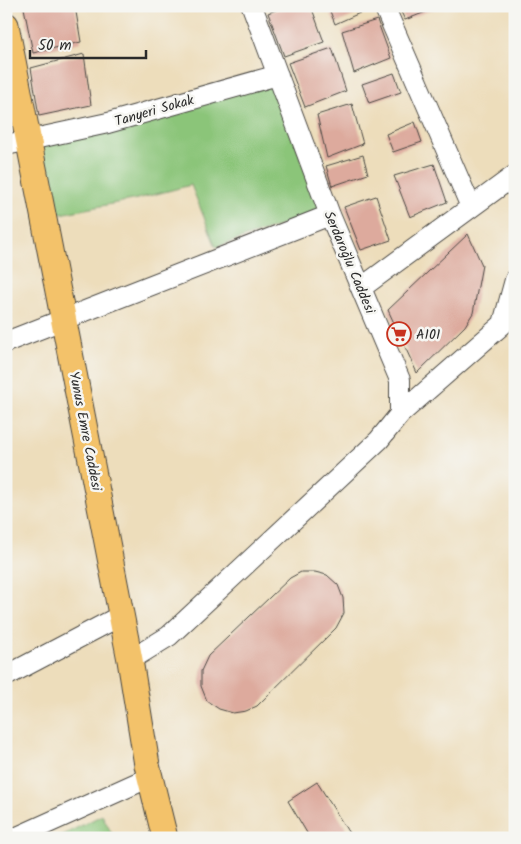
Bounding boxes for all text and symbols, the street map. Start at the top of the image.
scale bar [30,28,146,60]
text: 50 m [38,34,72,58]
street label: Tanyeri Sokak [112,89,197,133]
street label: Serdaroğlu Caddesi [318,208,381,318]
supermarket icon: A101 [386,321,412,347]
place label: A101 [416,324,440,346]
street label: Yunus Emre Caddesi [63,370,107,493]

